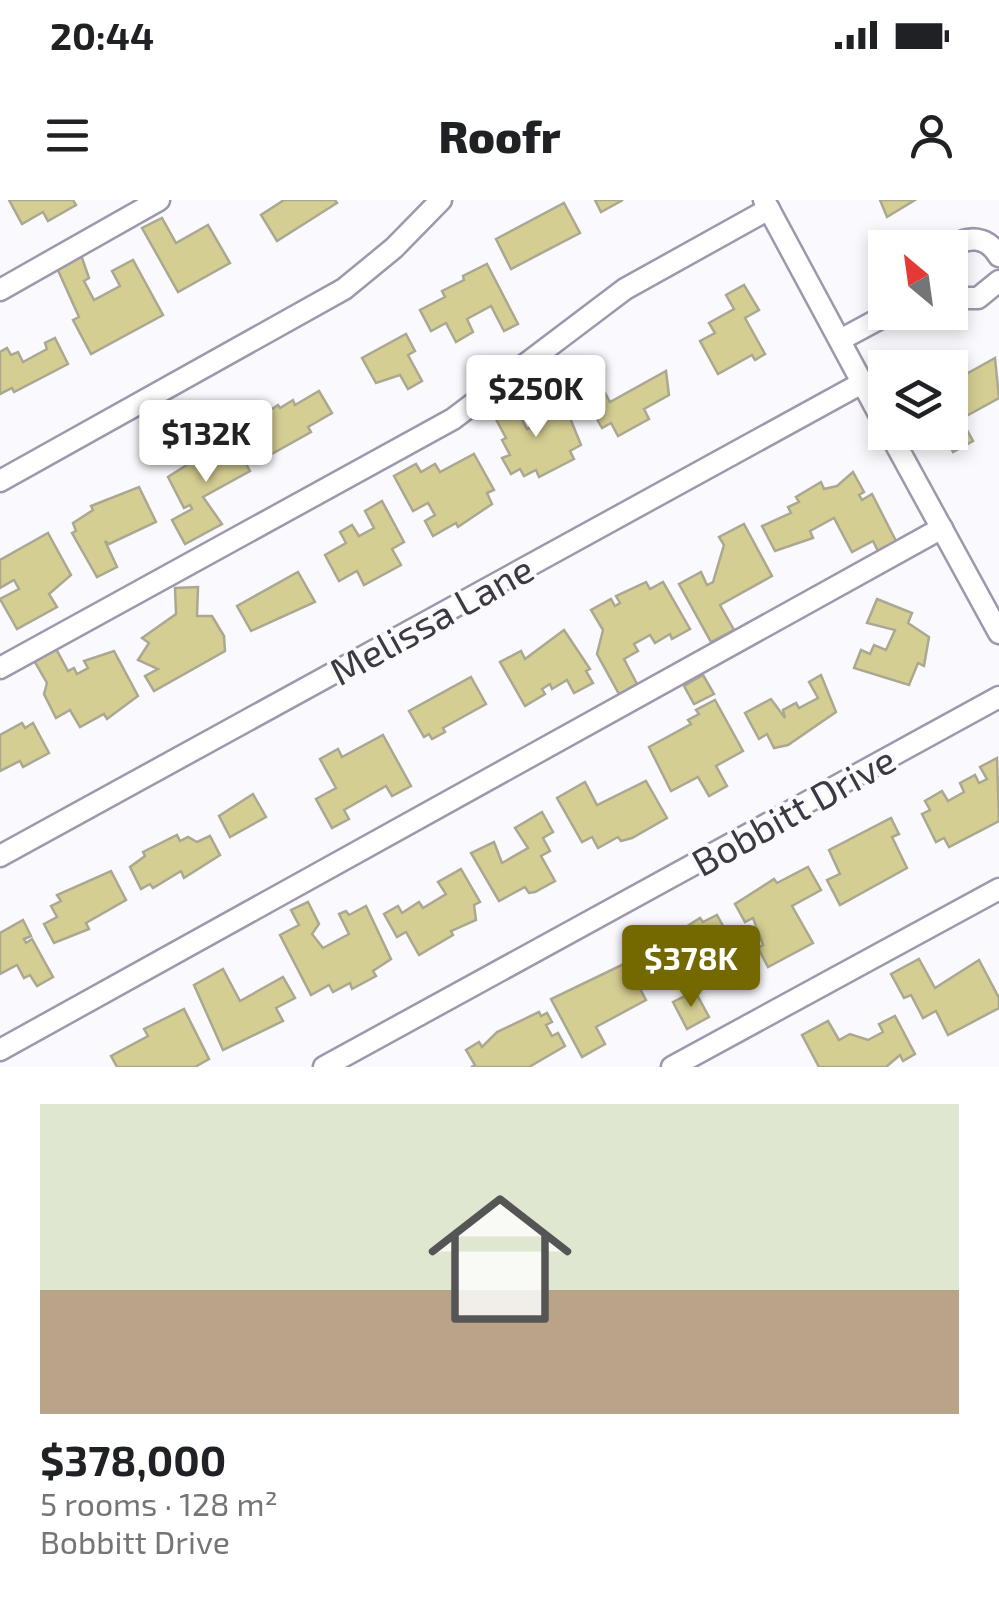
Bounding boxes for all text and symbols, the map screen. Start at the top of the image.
text: 20:44 [50,12,154,58]
icon: menu [40,108,95,163]
text: Roofr [438,108,561,162]
icon: person [904,108,959,163]
north arrow [868,230,968,330]
map controls [868,230,968,450]
button: layers [868,350,968,450]
pin: $250K [466,355,606,440]
text: $250K [488,368,584,406]
pin: $132K [136,400,276,485]
text: $132K [161,413,251,451]
street label: Melissa Lane [321,544,541,694]
street label: Bobbitt Drive [683,735,903,885]
pin: $378K [621,925,761,1010]
text: $378K [644,938,738,976]
icon: home [410,1169,590,1349]
text: $378,000 [40,1434,226,1484]
text: 5 rooms · 128 m² [40,1484,278,1522]
text: Bobbitt Drive [40,1522,230,1560]

